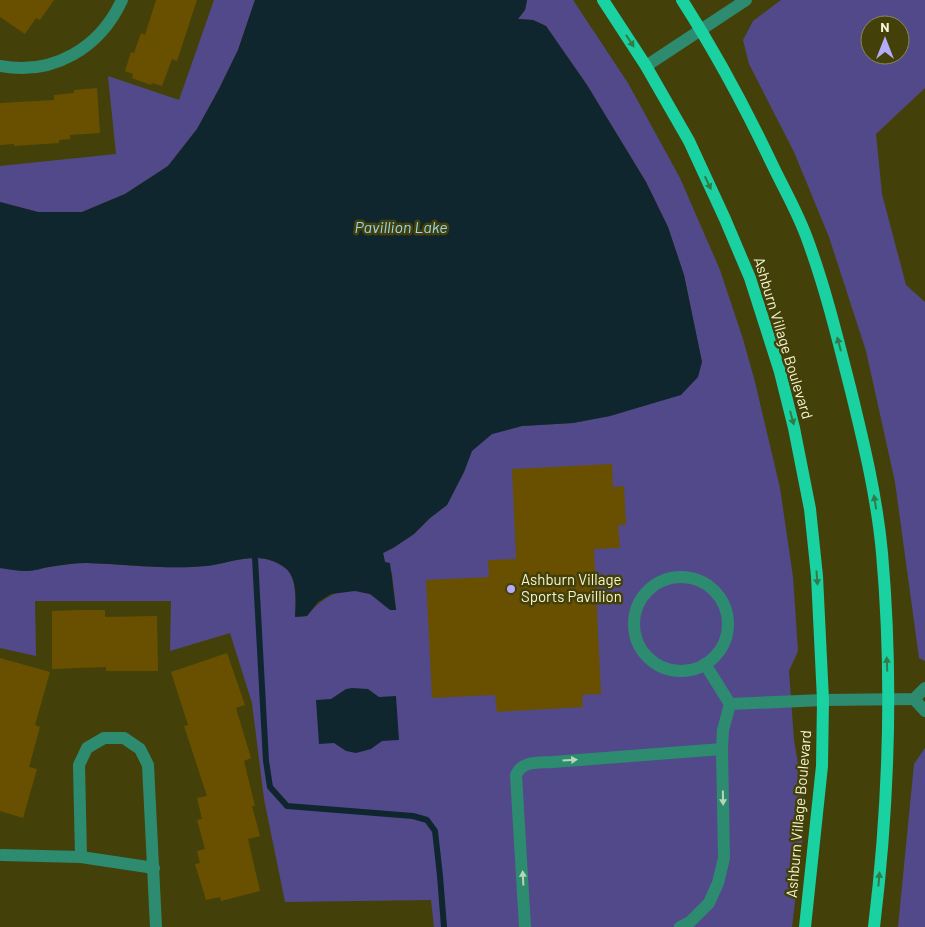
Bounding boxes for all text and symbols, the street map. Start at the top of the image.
north arrow [860,15,910,65]
text: N [880,18,890,35]
one-way arrow [625,34,635,48]
one-way arrow [704,176,712,190]
water label: Pavillion Lake [355,217,447,236]
street label: Ashburn Village Boulevard [751,255,817,421]
one-way arrow [834,336,842,351]
one-way arrow [788,410,796,426]
one-way arrow [871,494,879,510]
place label: Ashburn Village Sports Pavillion [521,570,622,605]
one-way arrow [814,571,822,587]
marker: Ashburn Village Sports Pavillion [505,583,517,595]
one-way arrow [883,656,891,672]
street label: Ashburn Village Boulevard [782,729,814,899]
one-way arrow [562,756,578,764]
one-way arrow [719,790,727,806]
one-way arrow [518,870,526,886]
one-way arrow [876,870,884,886]

